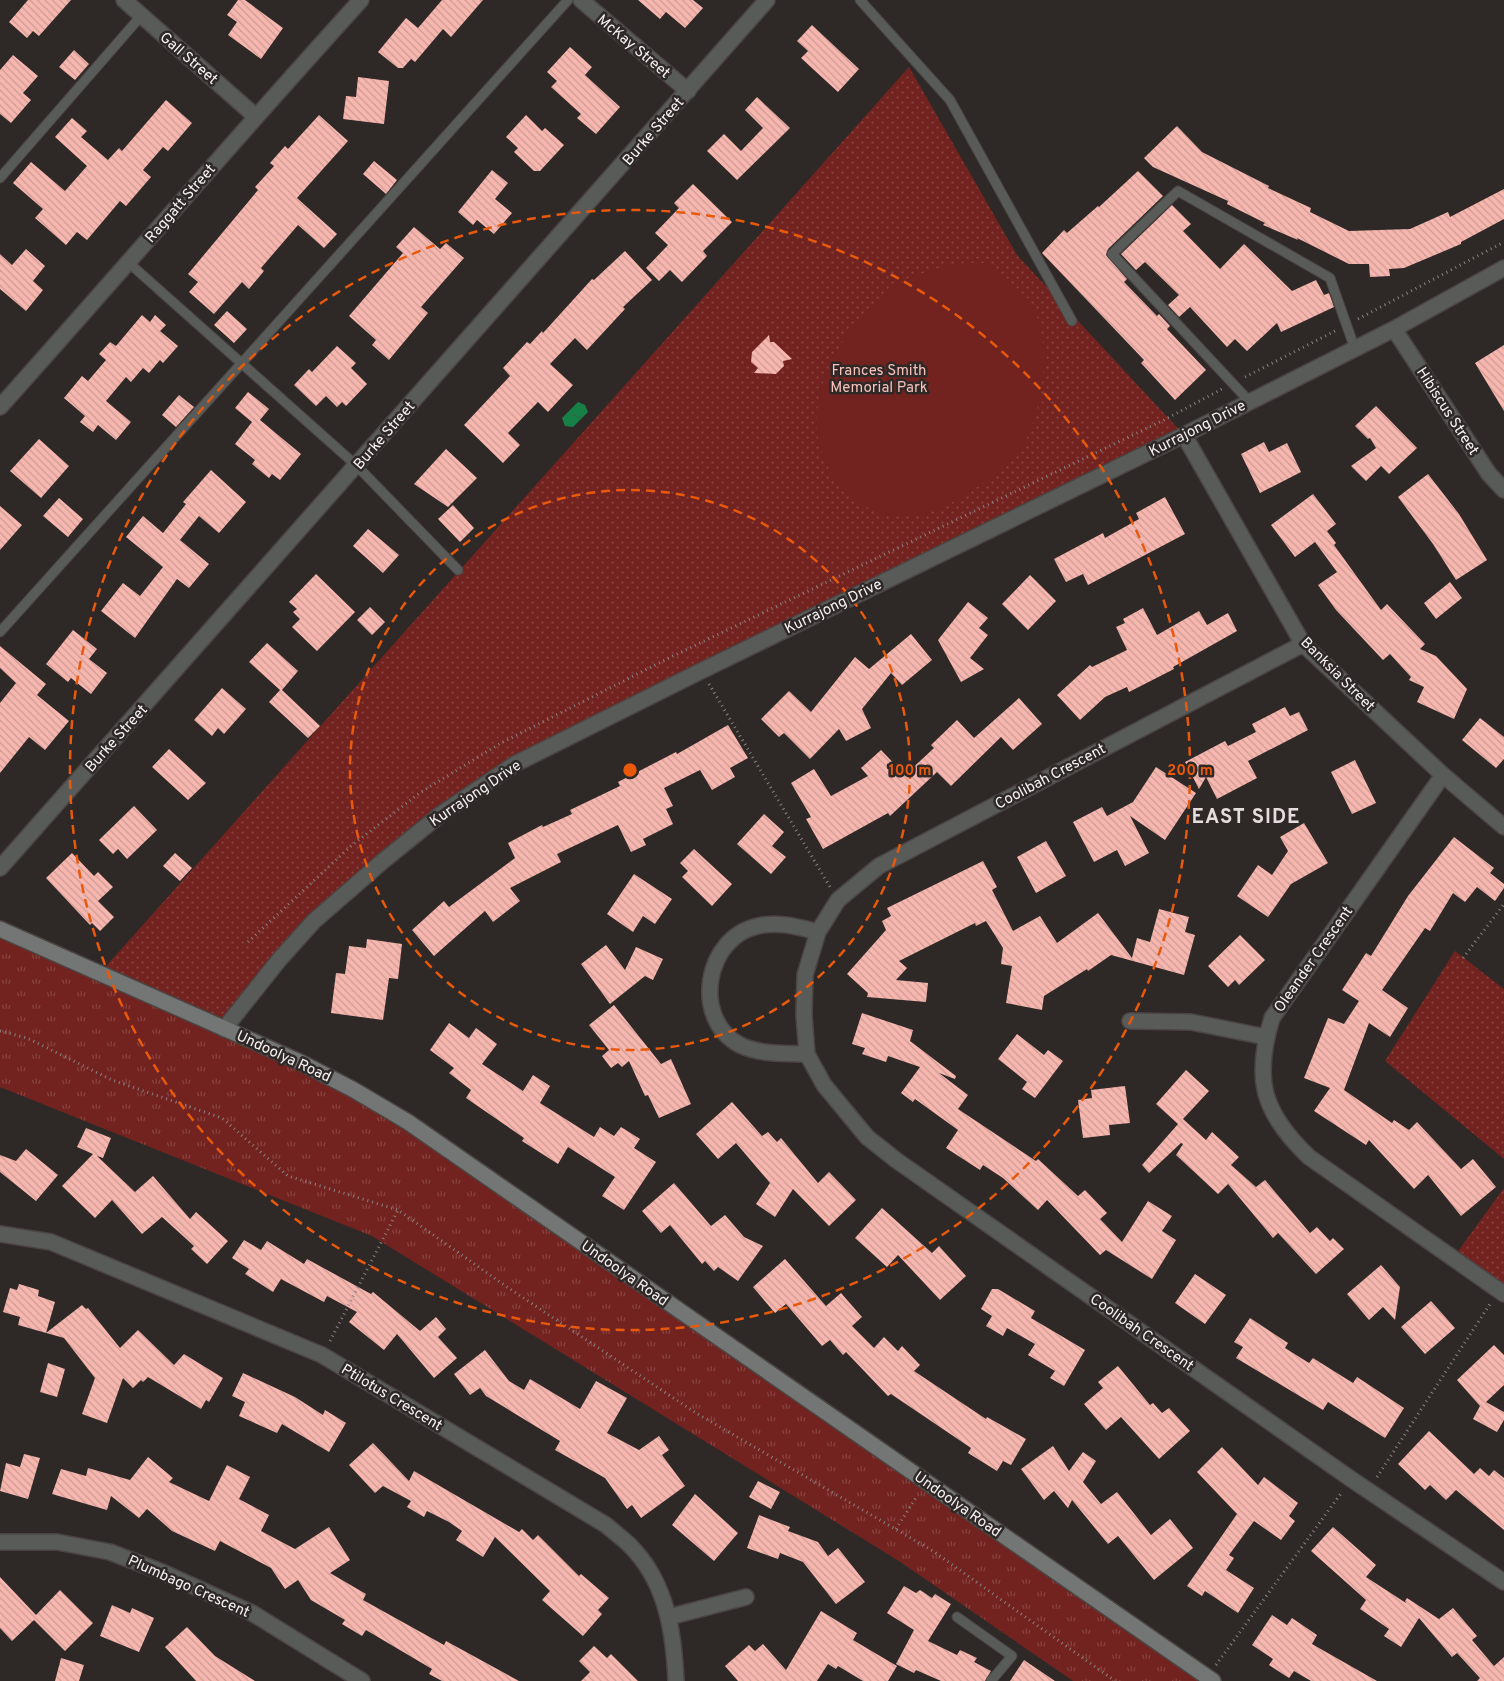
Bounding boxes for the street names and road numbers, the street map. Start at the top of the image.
street label: McKay Street [592,11,674,83]
street label: Gall Street [155,29,221,90]
street label: Burke Street [619,94,689,170]
street label: Raggatt Street [142,161,221,247]
street label: Hibiscus Street [1411,364,1482,459]
street label: Kurrajong Drive [1146,397,1249,462]
street label: Burke Street [350,398,420,474]
street label: Kurrajong Drive [782,576,886,639]
street label: Banksia Street [1296,634,1378,716]
street label: Burke Street [82,701,152,777]
street label: Coolibah Crescent [992,740,1109,815]
street label: Kurrajong Drive [426,757,525,832]
street label: Oleander Crescent [1270,903,1358,1017]
street label: Undoolya Road [233,1027,334,1088]
street label: Undoolya Road [577,1237,671,1311]
street label: Coolibah Crescent [1085,1290,1197,1376]
street label: Ptilotus Crescent [337,1361,445,1436]
street label: Undoolya Road [910,1468,1004,1542]
street label: Plumbago Crescent [125,1552,252,1623]

